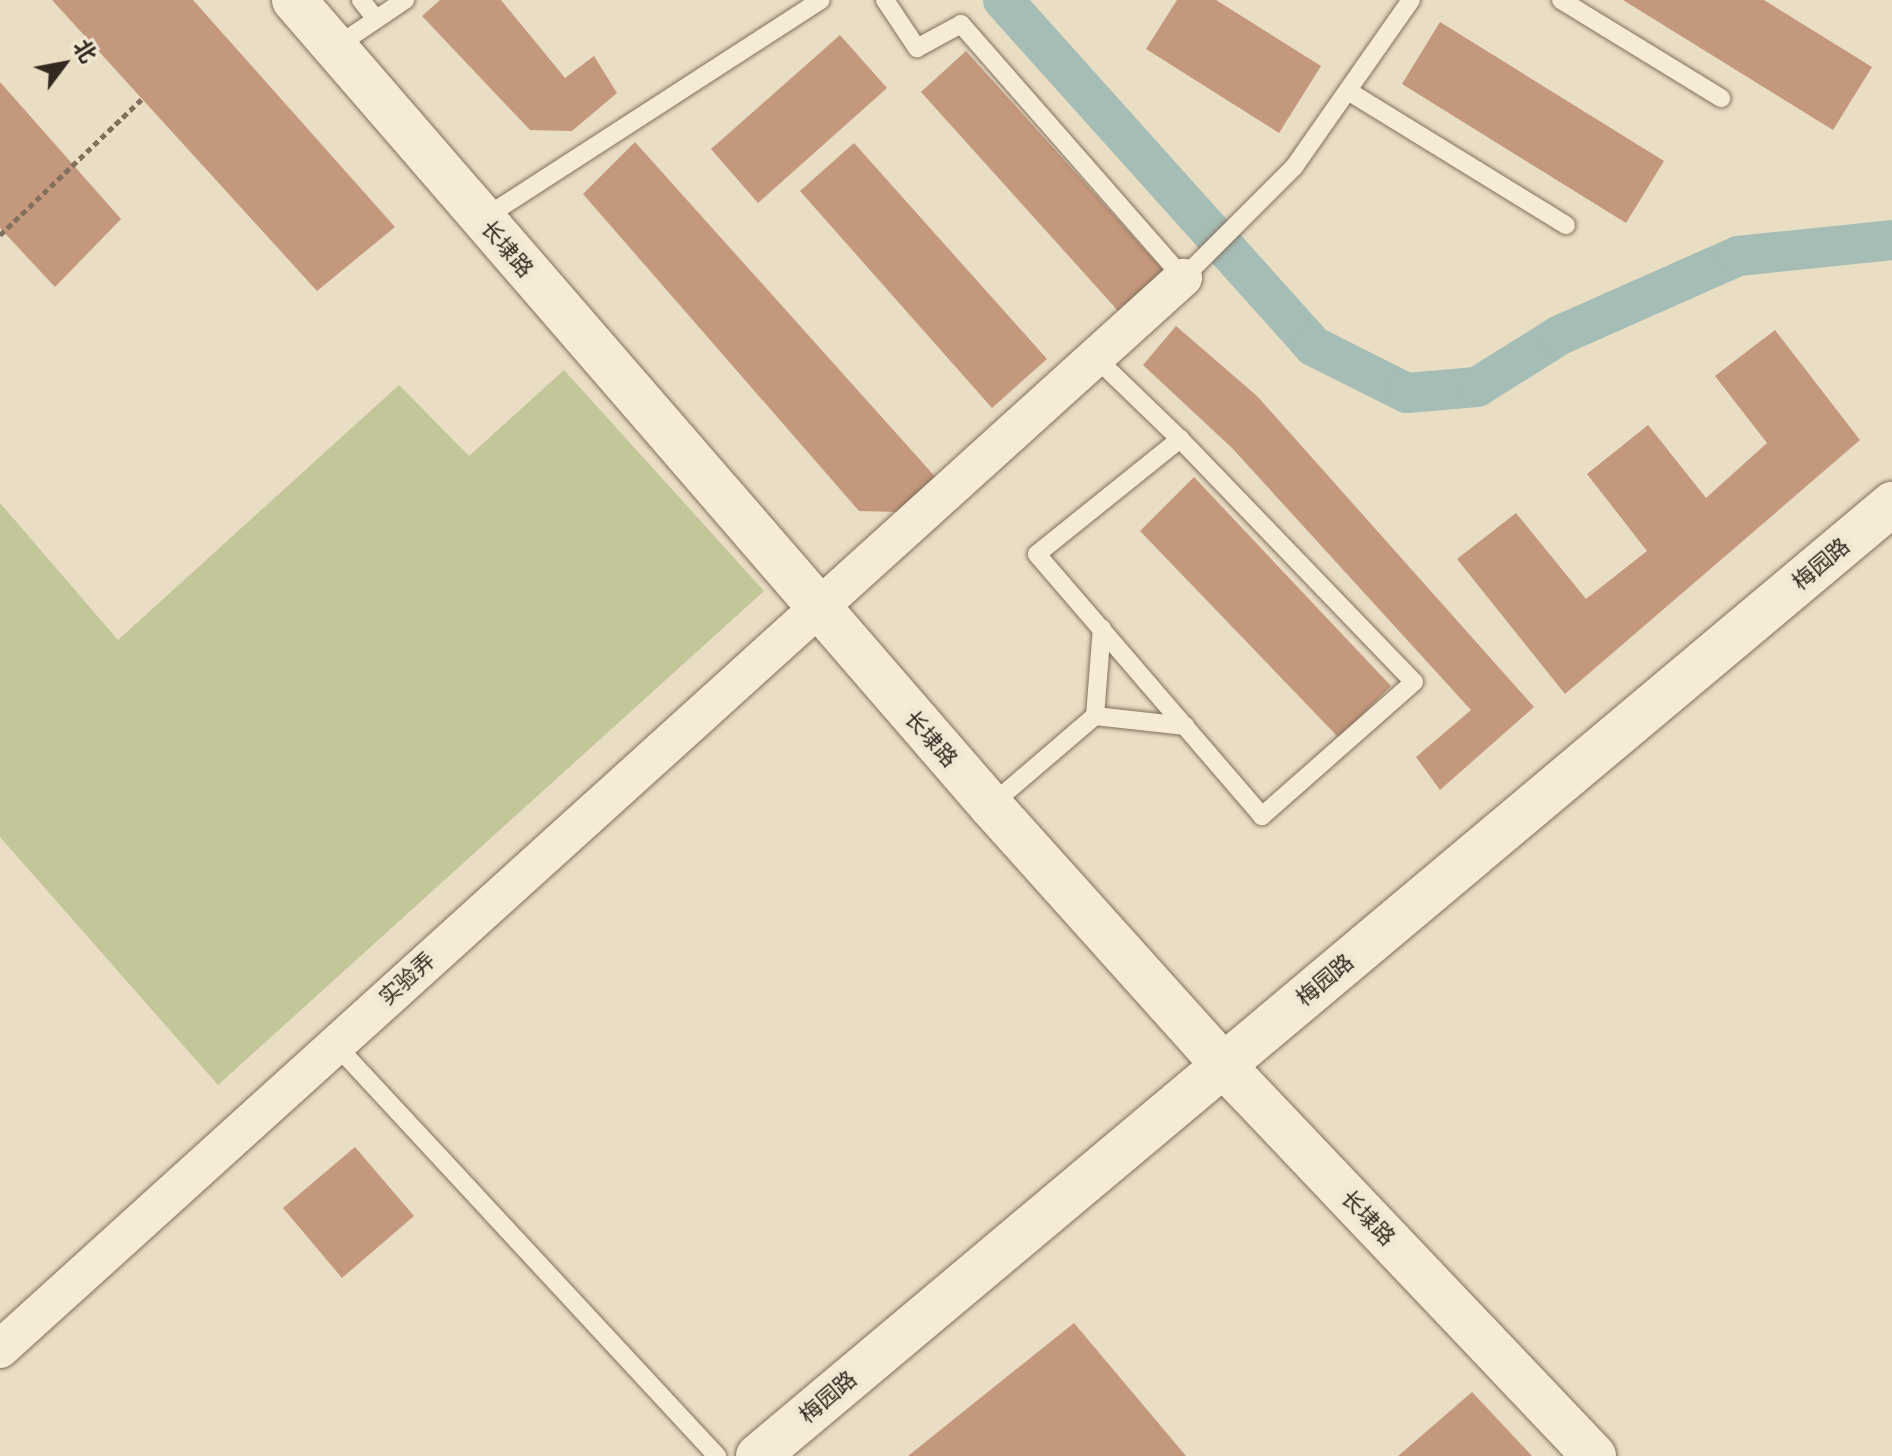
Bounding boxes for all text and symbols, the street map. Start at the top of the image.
north arrow [24,24,104,104]
text: 北 [68,35,101,67]
street label: 长埭路 [475,215,539,283]
street label: 梅园路 [1787,533,1855,595]
street label: 长埭路 [899,706,963,772]
street label: 实验弄 [374,947,440,1011]
street label: 梅园路 [1291,949,1359,1011]
street label: 长埭路 [1336,1185,1400,1251]
street label: 梅园路 [794,1366,862,1428]

